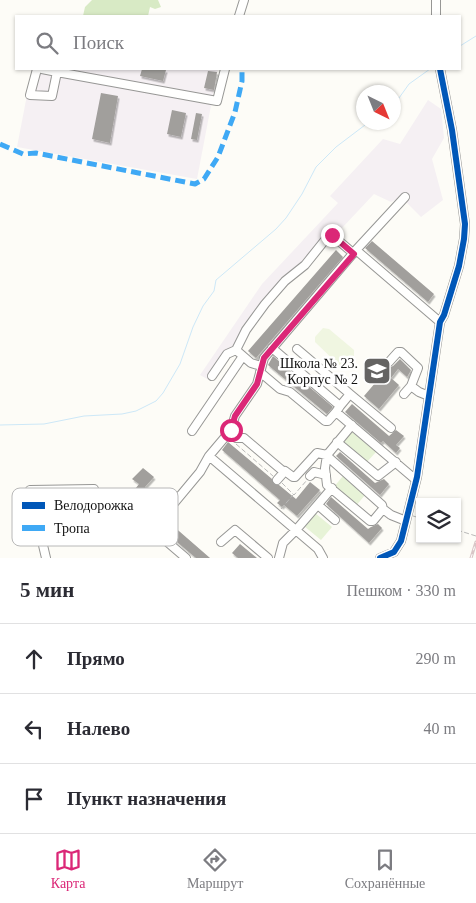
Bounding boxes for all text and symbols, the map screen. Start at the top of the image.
search box [15,15,461,70]
icon: search [33,29,61,57]
text: Поиск [73,32,124,53]
north arrow [356,85,401,130]
route end [321,224,344,247]
place label: Школа № 23. Корпус № 2 [280,356,358,387]
school or university icon: Школа № 23. Корпус № 2 [362,356,392,386]
route start [220,419,243,442]
legend [12,488,178,546]
text: Велодорожка [54,498,134,513]
map controls [416,498,461,543]
button: layers [416,498,461,543]
text: Тропа [54,521,91,536]
text: 5 мин [20,578,74,602]
text: Пешком · 330 m [346,582,456,599]
icon: ahead [20,645,48,673]
text: Прямо [67,648,125,669]
text: 290 m [416,650,456,667]
icon: left [20,715,48,743]
text: Налево [67,718,130,739]
text: 40 m [424,720,456,737]
icon: arrive [20,785,48,813]
text: Пункт назначения [67,788,226,809]
tab: Карта [51,846,85,892]
tab: Маршрут [187,846,243,892]
tab: Сохранённые [345,846,425,892]

